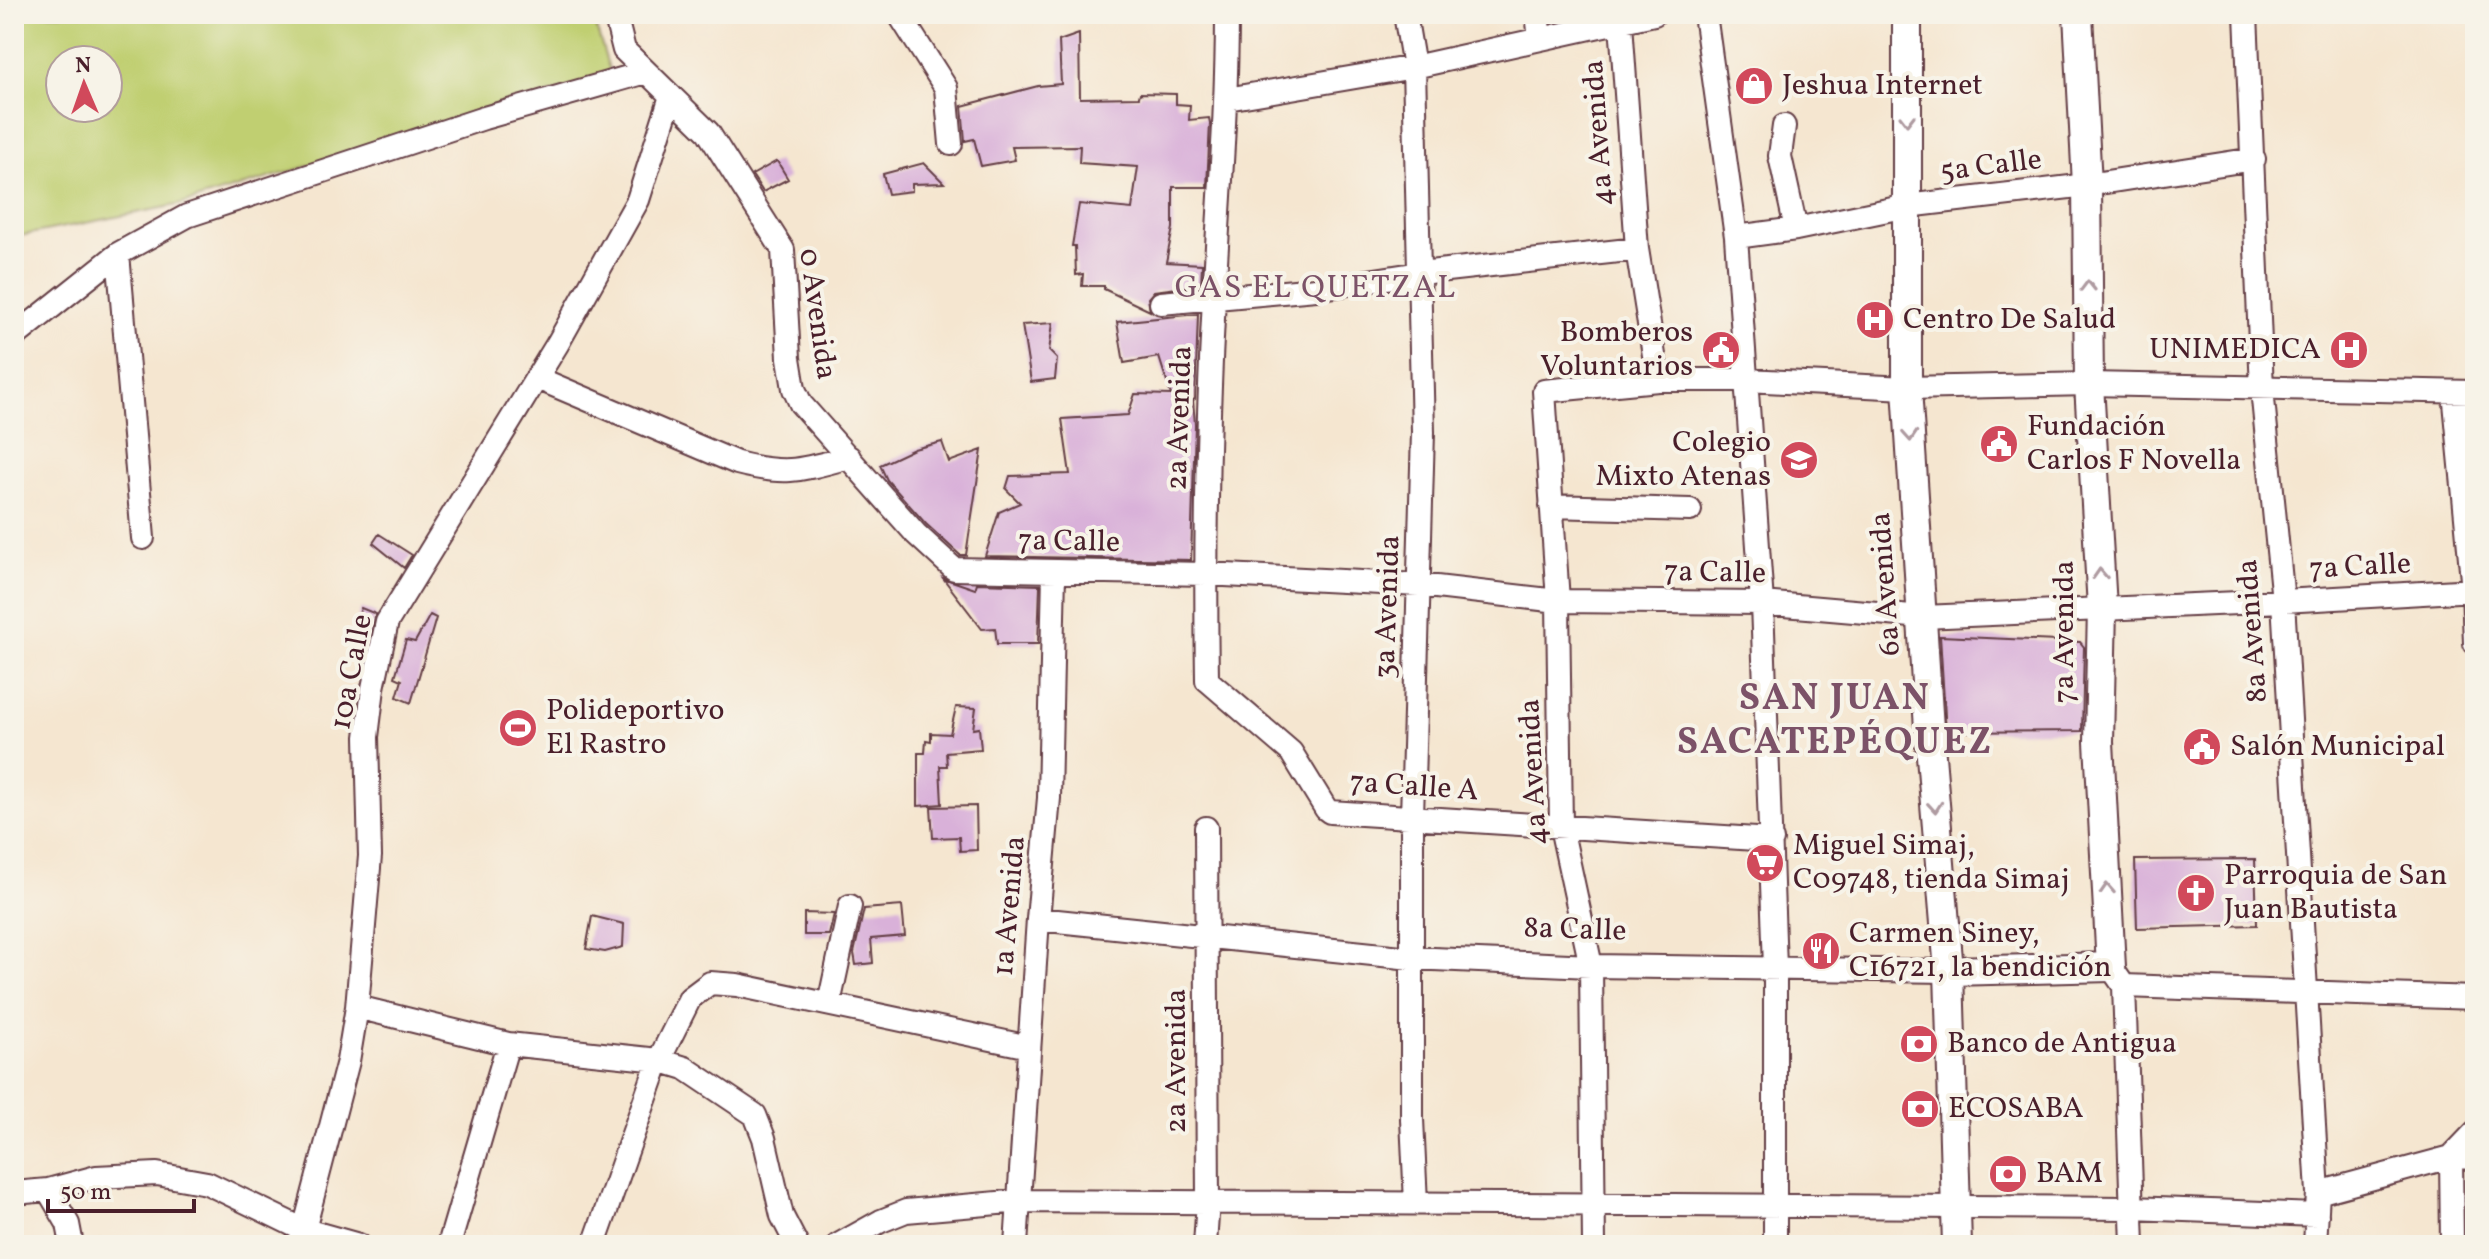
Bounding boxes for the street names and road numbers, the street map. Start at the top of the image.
street label: 4a Avenida [1573,58,1625,208]
street label: 5a Calle [1938,139,2044,193]
street label: 0 Avenida [787,246,847,382]
street label: 2a Avenida [1156,345,1204,491]
street label: 6a Avenida [1860,511,1912,657]
street label: 7a Calle [1018,520,1120,564]
street label: 3a Avenida [1364,534,1412,680]
street label: 7a Calle [2308,543,2412,591]
street label: 7a Calle [1664,551,1766,595]
street label: 8a Avenida [2227,558,2279,704]
street label: 7a Avenida [2044,560,2086,704]
street label: 10a Calle [320,610,384,734]
street label: 4a Avenida [1509,698,1559,846]
street label: 7a Calle A [1348,762,1480,812]
street label: 1a Avenida [983,834,1037,978]
street label: 8a Calle [1523,907,1627,953]
street label: 2a Avenida [1156,989,1198,1133]

